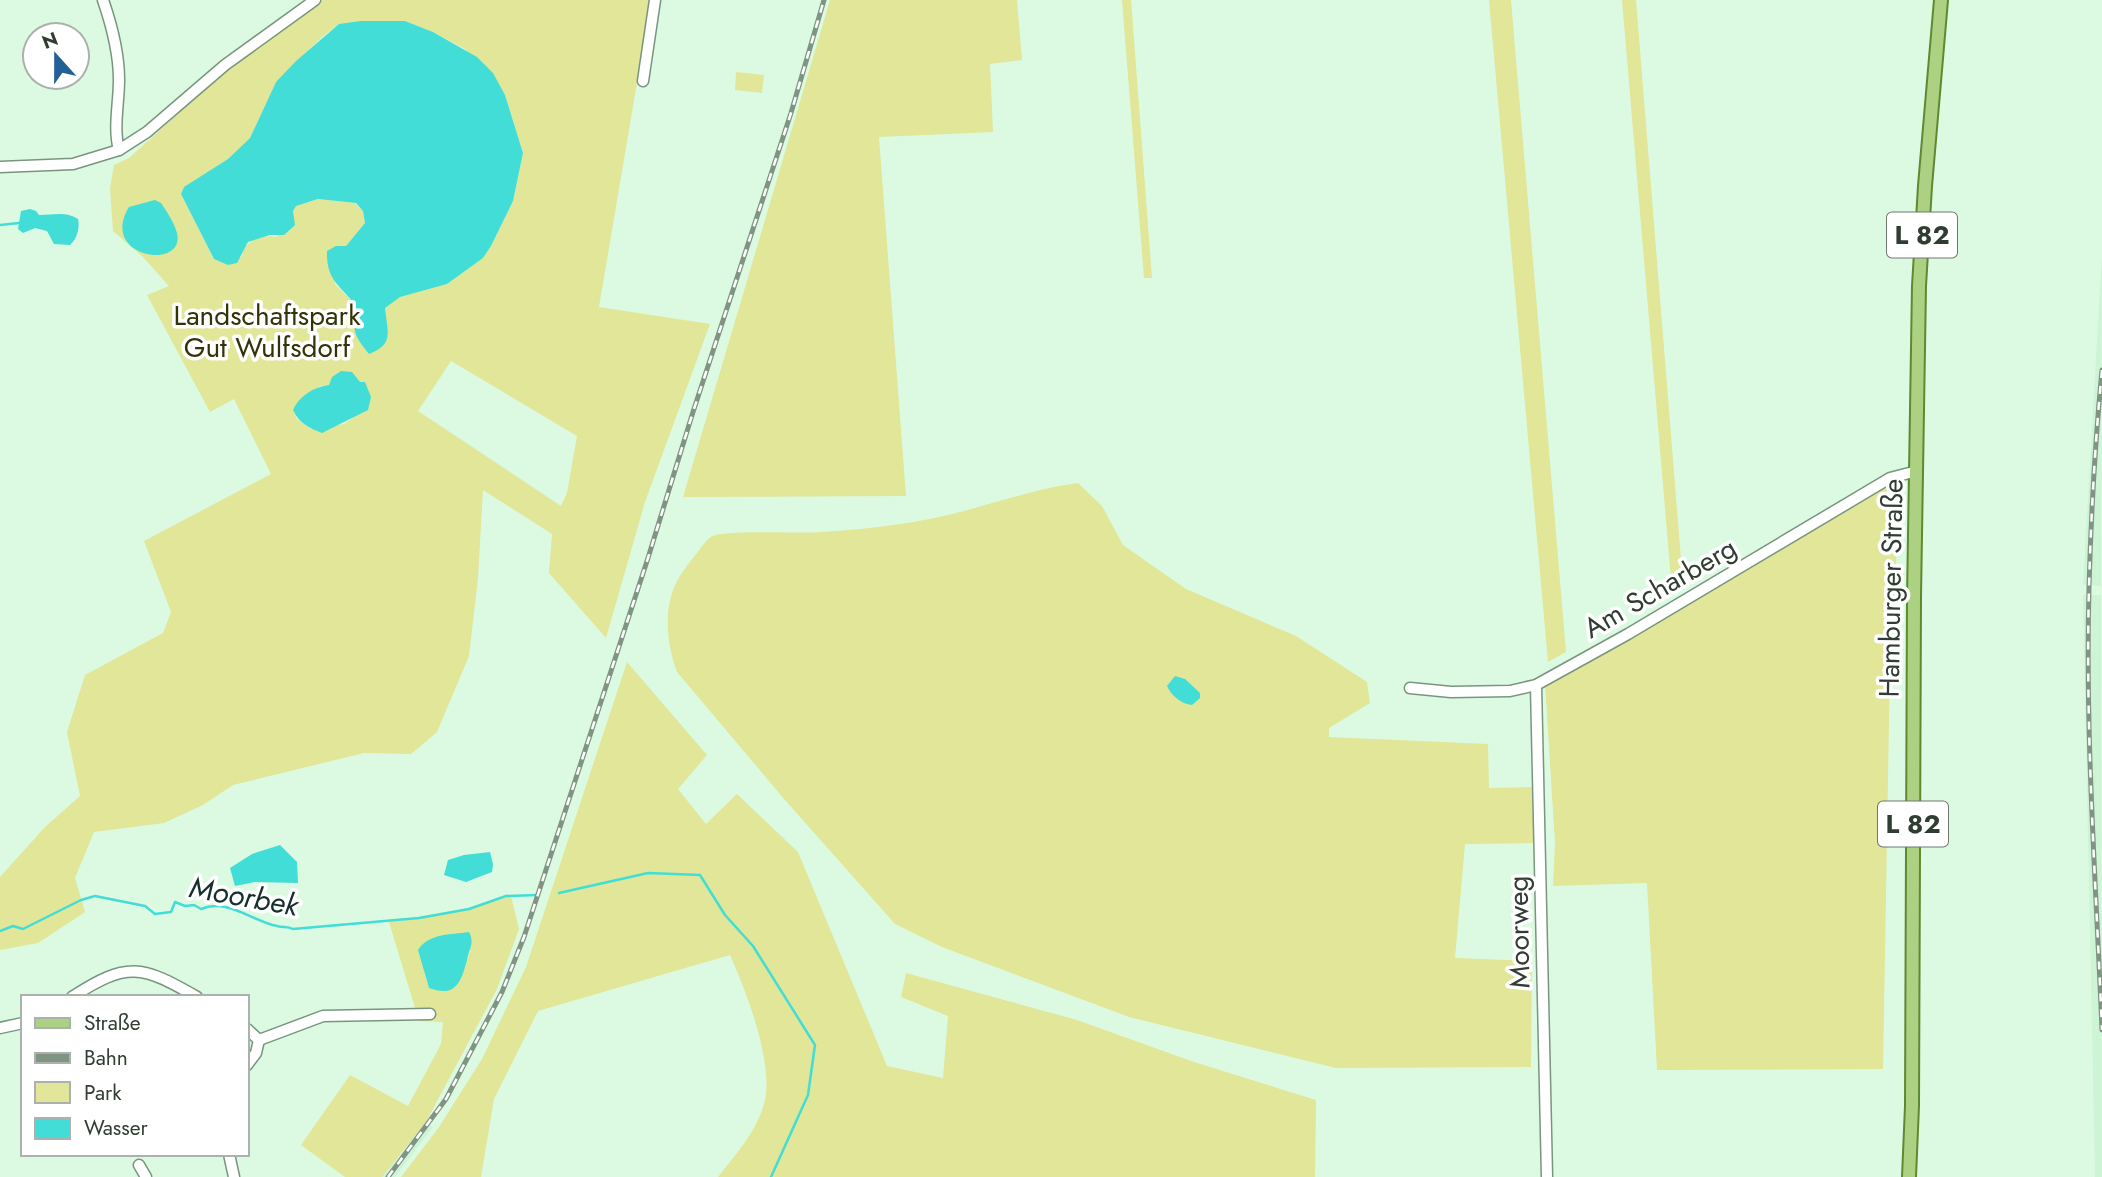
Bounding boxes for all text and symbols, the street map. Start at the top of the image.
north arrow [21,21,91,91]
text: N [38,25,62,56]
road number: L 82 [1887,212,1957,258]
park label: Landschaftspark Gut Wulfsdorf [174,295,361,368]
street label: Hamburger Straße [1869,478,1913,698]
street label: Am Scharberg [1576,528,1744,648]
road number: L 82 [1878,802,1948,846]
water label: Moorbek [186,865,303,927]
street label: Moorweg [1498,875,1540,989]
legend [21,995,248,1156]
text: Straße [84,1008,141,1038]
text: Bahn [84,1043,128,1073]
text: Park [84,1078,122,1108]
text: Wasser [84,1113,149,1143]

